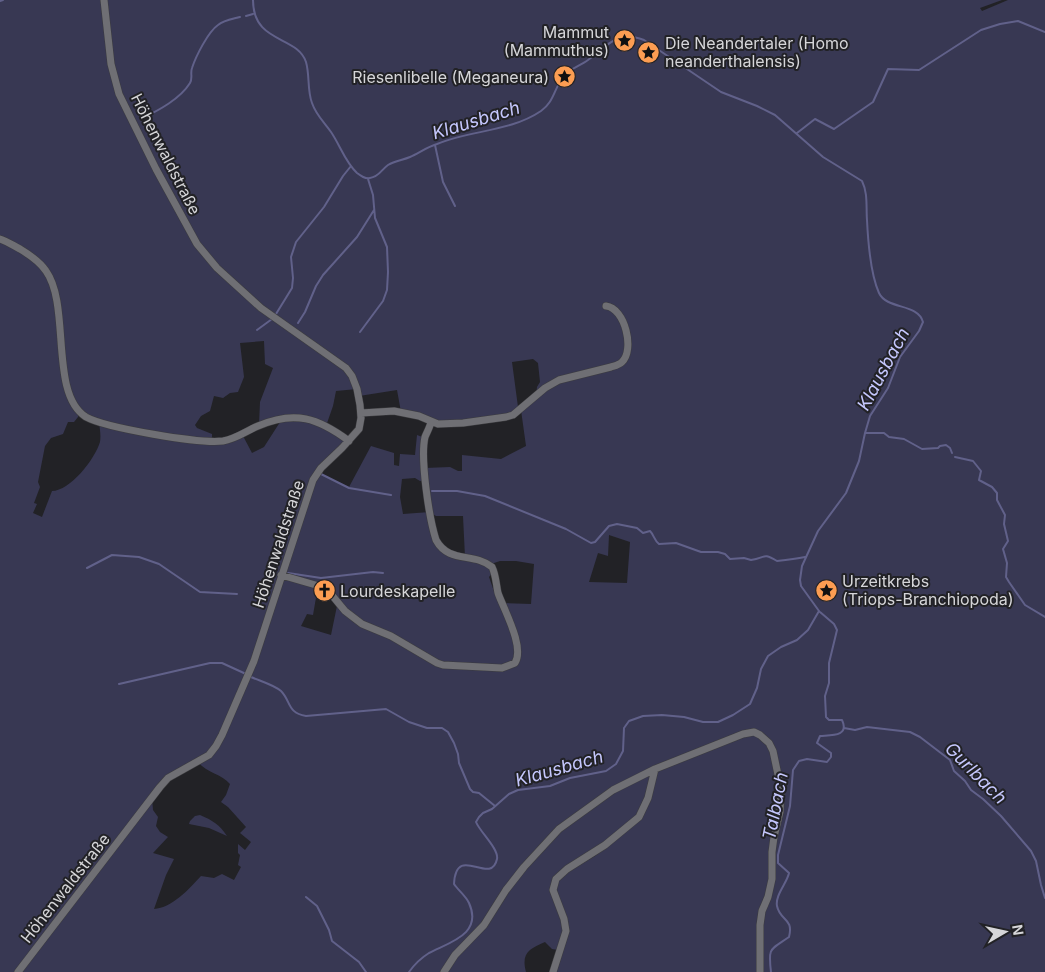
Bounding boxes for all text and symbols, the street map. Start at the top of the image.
place label: Mammut (Mammuthus) [504,22,609,60]
place icon: Mammut (Mammuthus) [613,29,637,53]
place label: Die Neandertaler (Homo neanderthalensis) [665,33,849,71]
place icon: Die Neandertaler (Homo neanderthalensis) [637,40,661,64]
place icon: Riesenlibelle (Meganeura) [553,65,577,89]
place label: Riesenlibelle (Meganeura) [352,67,549,87]
street label: Höhenwaldstraße [127,90,205,218]
water label: Klausbach [430,97,522,143]
water label: Klausbach [852,324,914,414]
street label: Höhenwaldstraße [248,477,308,611]
place label: Urzeitkrebs (Triops-Branchiopoda) [842,571,1014,609]
place icon: Urzeitkrebs (Triops-Branchiopoda) [814,578,838,602]
church icon: Lourdeskapelle [312,579,336,603]
place label: Lourdeskapelle [340,581,455,601]
water label: Gurlbach [941,738,1011,808]
water label: Klausbach [513,745,605,791]
water label: Talbach [758,770,792,842]
street label: Höhenwaldstraße [16,829,114,947]
north arrow [980,907,1030,957]
text: N [1009,923,1028,936]

